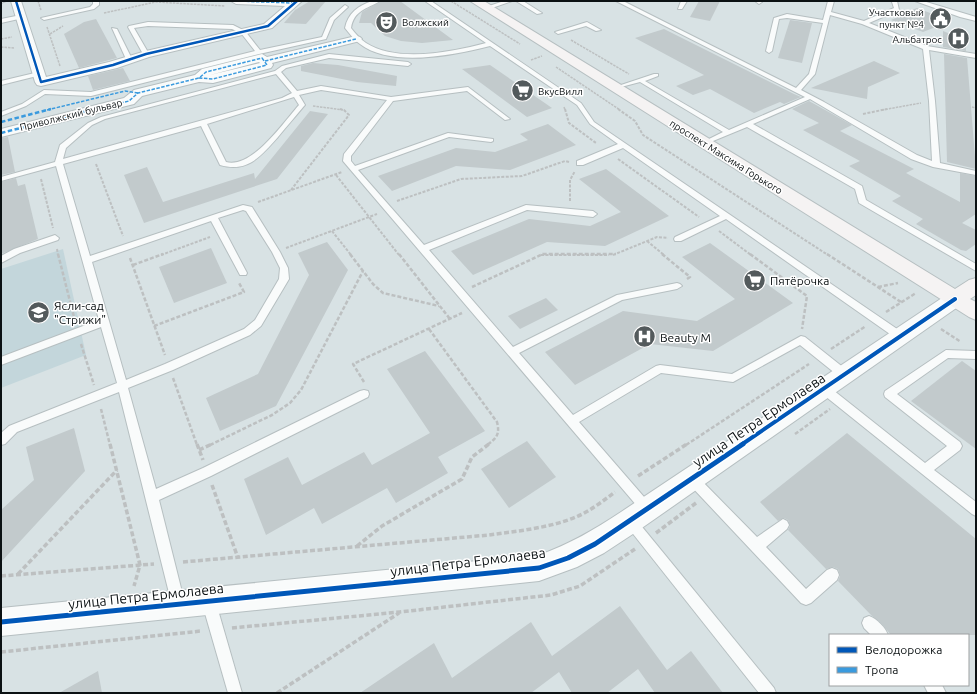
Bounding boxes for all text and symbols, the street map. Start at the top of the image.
public building icon: Участковый пункт №4 [927,5,953,31]
place label: Участковый пункт №4 [869,7,924,30]
theatre icon: Волжский [374,9,400,35]
place label: Волжский [402,17,449,28]
hospital icon: Альбатрос [945,26,971,52]
place label: Альбатрос [892,34,942,45]
supermarket icon: ВкусВилл [509,78,535,104]
place label: ВкусВилл [538,86,583,97]
street label: Приволжский бульвар [19,97,123,133]
street label: проспект Максима Горького [668,118,785,196]
supermarket icon: Пятёрочка [742,267,768,293]
place label: Пятёрочка [770,274,829,287]
school or university icon: Ясли-сад "Стрижи" [26,299,52,325]
place label: Ясли-сад "Стрижи" [54,299,106,326]
hospital icon: Beauty M [632,324,658,350]
place label: Beauty M [660,331,711,344]
street label: улица Петра Ермолаева [690,370,828,470]
street label: улица Петра Ермолаева [390,545,546,579]
street label: улица Петра Ермолаева [68,580,224,612]
legend [829,634,969,686]
text: Велодорожка [865,643,942,656]
text: Тропа [865,663,898,676]

